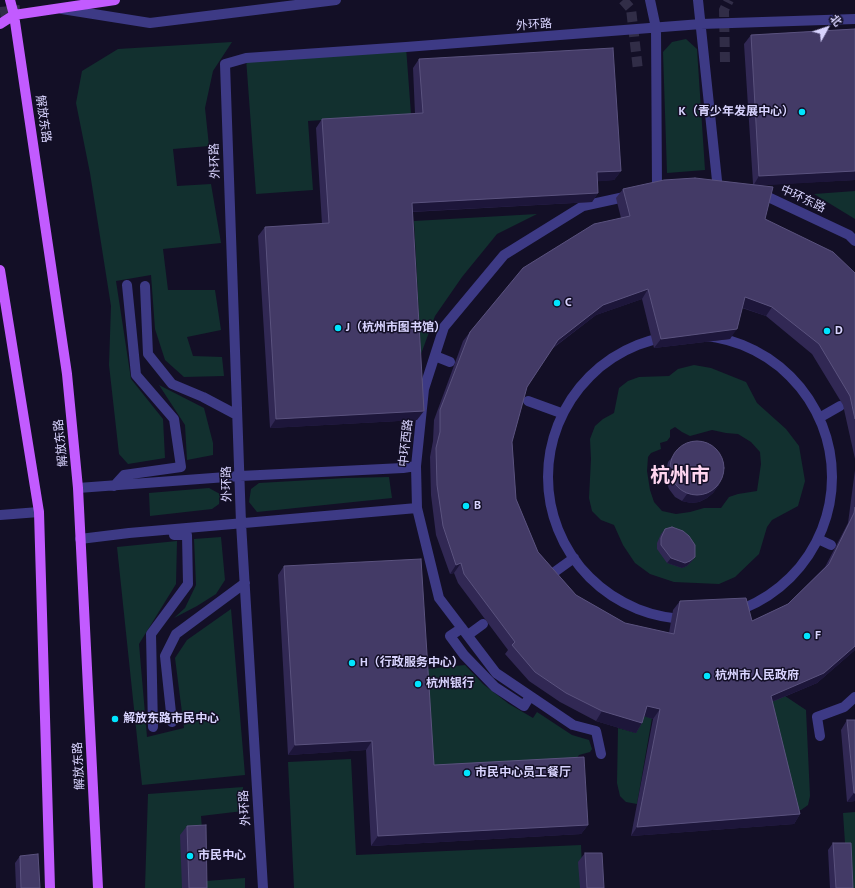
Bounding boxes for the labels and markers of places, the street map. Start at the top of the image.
place label: K（青少年发展中心） [679,105,794,119]
marker: K（青少年发展中心） [797,107,807,117]
place label: C [565,296,572,310]
marker: C [552,298,562,308]
place label: J（杭州市图书馆） [346,321,446,335]
marker: J（杭州市图书馆） [333,323,343,333]
place label: D [835,324,843,338]
marker: D [822,326,832,336]
place label: B [474,499,481,513]
marker: B [461,501,471,511]
place label: F [815,629,821,643]
marker: F [802,631,812,641]
place label: H（行政服务中心） [360,656,464,670]
marker: H（行政服务中心） [347,658,357,668]
place label: 杭州市人民政府 [715,669,799,683]
marker: 杭州市人民政府 [702,671,712,681]
place label: 杭州银行 [426,677,474,691]
marker: 杭州银行 [413,679,423,689]
place label: 解放东路市民中心 [123,712,219,726]
marker: 解放东路市民中心 [110,714,120,724]
place label: 市民中心员工餐厅 [475,766,571,780]
marker: 市民中心员工餐厅 [462,768,472,778]
place label: 市民中心 [198,849,246,863]
marker: 市民中心 [185,851,195,861]

